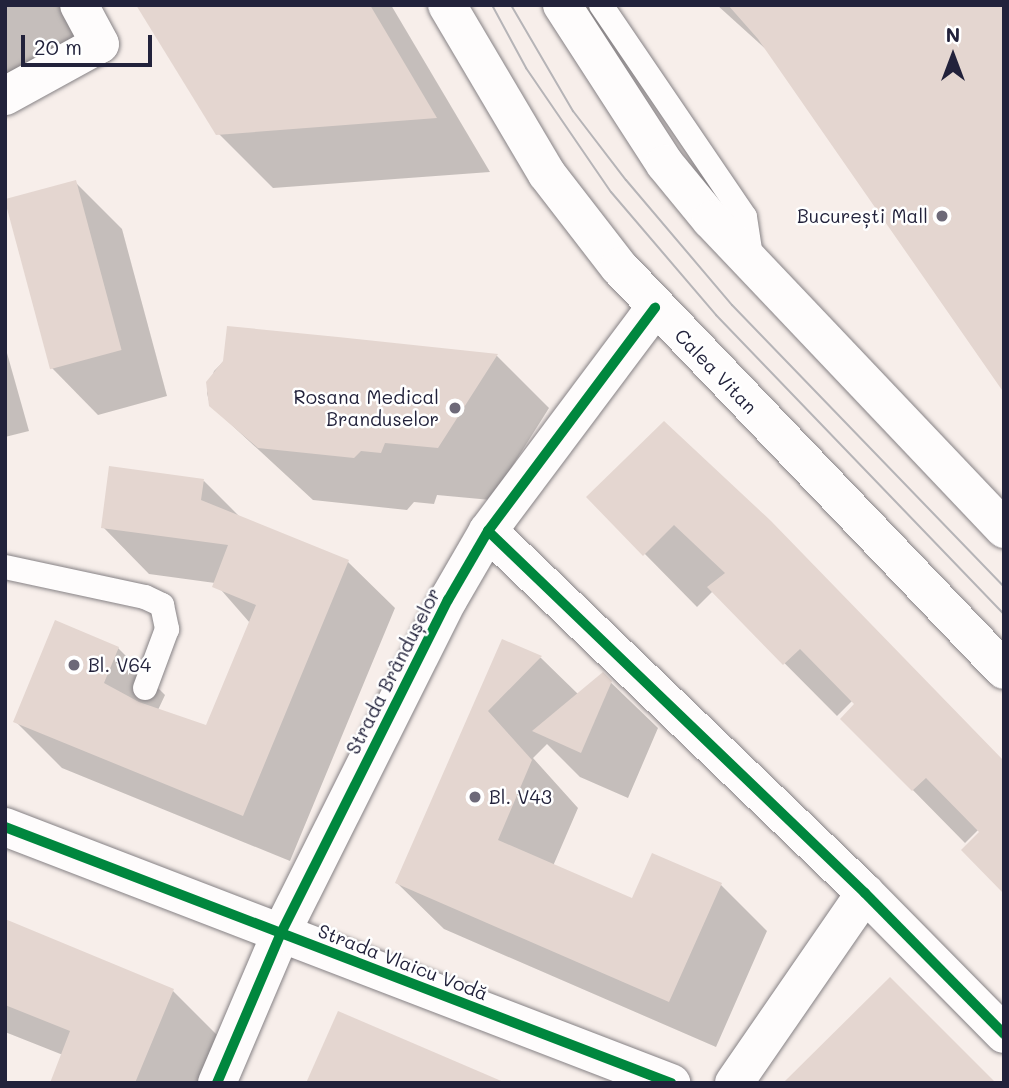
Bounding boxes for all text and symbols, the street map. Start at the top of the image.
scale bar [24,21,156,65]
north arrow [918,21,988,91]
text: N [946,22,960,47]
text: 20 m [34,33,82,60]
place label: București Mall [797,205,928,227]
marker: București Mall [934,208,950,224]
street label: Calea Vitan [670,324,762,418]
place label: Rosana Medical Branduselor [293,386,439,430]
marker: Rosana Medical Branduselor [445,398,465,418]
street label: Strada Brândușelor [341,584,445,758]
place label: Bl. V64 [88,654,151,676]
marker: Bl. V64 [66,657,82,673]
place label: Bl. V43 [489,786,552,808]
marker: Bl. V43 [467,789,483,805]
street label: Strada Vlaicu Vodă [315,919,491,1005]

